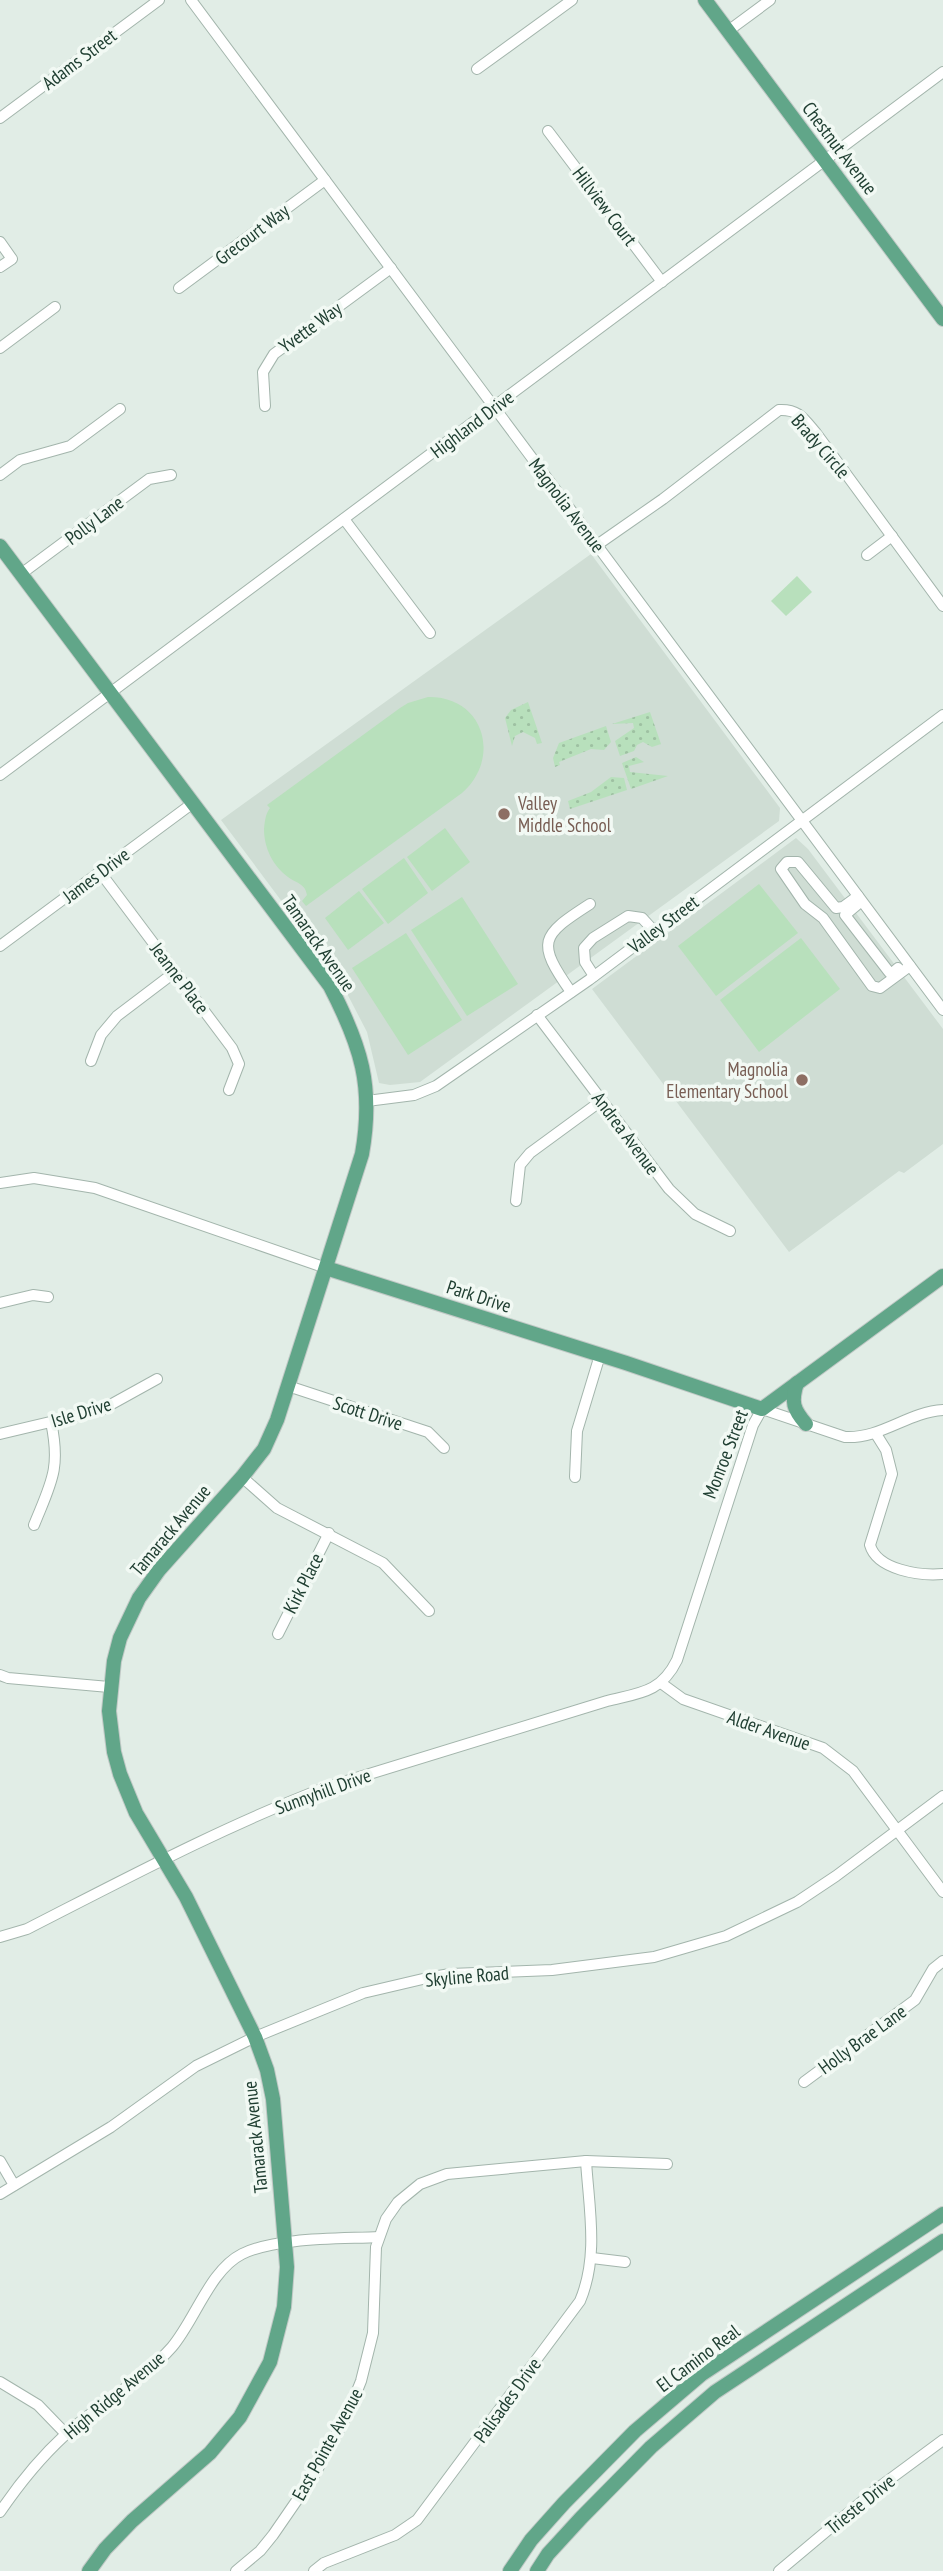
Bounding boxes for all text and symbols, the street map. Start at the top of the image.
street label: Adams Street [37,23,122,95]
street label: Chestnut Avenue [797,97,883,199]
street label: Hillview Court [568,162,643,251]
street label: Grecourt Way [210,198,294,270]
street label: Yvette Way [274,296,347,358]
street label: Highland Drive [426,385,518,463]
street label: Brady Circle [786,409,856,483]
street label: Magnolia Avenue [524,453,610,557]
street label: Polly Lane [60,490,128,550]
place label: Valley Middle School [517,791,612,837]
marker: Valley Middle School [496,806,512,822]
street label: James Drive [57,842,134,908]
street label: Valley Street [622,889,704,959]
street label: Tamarack Avenue [277,890,361,996]
street label: Jeanne Place [145,937,215,1019]
place label: Magnolia Elementary School [666,1057,789,1103]
marker: Magnolia Elementary School [794,1072,810,1088]
street label: Andrea Avenue [587,1087,665,1179]
street label: Park Drive [444,1274,514,1318]
street label: Scott Drive [330,1390,406,1436]
street label: Isle Drive [48,1391,114,1432]
street label: Monroe Street [697,1405,753,1502]
street label: Tamarack Avenue [125,1479,215,1581]
street label: Kirk Place [278,1549,328,1617]
street label: Alder Avenue [724,1705,814,1755]
street label: Sunnyhill Drive [272,1763,374,1819]
street label: Skyline Road [424,1960,510,1992]
street label: Holly Brae Lane [813,1999,911,2079]
street label: Tamarack Avenue [237,2080,273,2194]
street label: El Camino Real [652,2319,745,2397]
street label: High Ridge Avenue [59,2346,169,2444]
street label: Palisades Drive [468,2353,546,2447]
street label: East Pointe Avenue [286,2384,368,2504]
street label: Trieste Drive [821,2469,900,2539]

